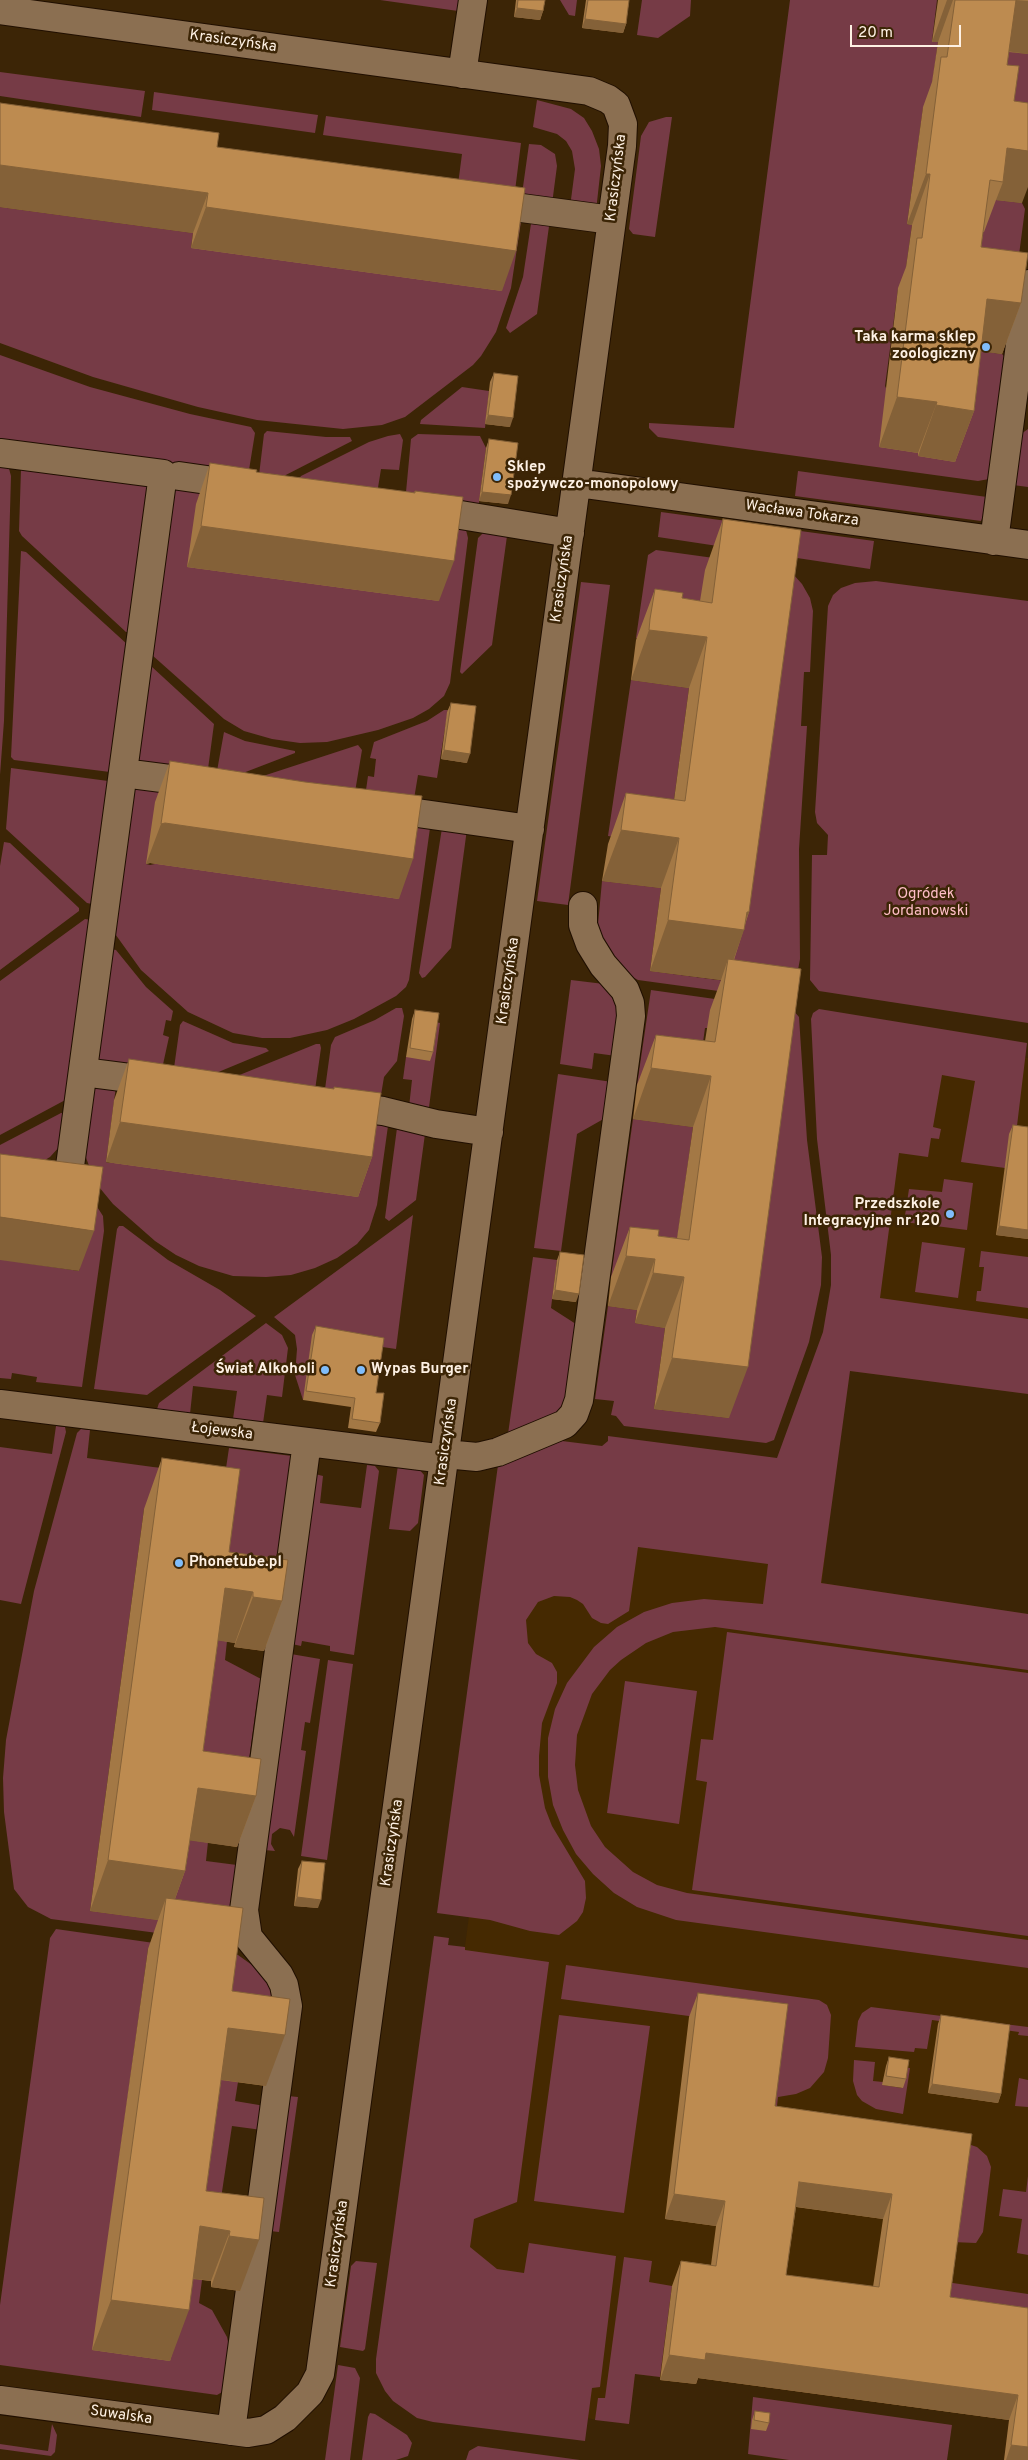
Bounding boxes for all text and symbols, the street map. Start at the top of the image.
scale bar [853,15,964,47]
text: 20 m [858,24,893,43]
street label: Krasiczyńska [188,27,278,57]
street label: Krasiczyńska [603,133,631,223]
place label: Taka karma sklep zoologiczny [854,329,976,364]
marker: Taka karma sklep zoologiczny [980,341,992,353]
place label: Sklep spożywczo-monopolowy [507,459,679,494]
marker: Sklep spożywczo-monopolowy [491,471,503,483]
street label: Wacława Tokarza [744,497,860,531]
street label: Krasiczyńska [548,534,578,624]
park label: Ogródek Jordanowski [884,886,968,921]
street label: Krasiczyńska [494,936,524,1026]
place label: Przedszkole Integracyjne nr 120 [803,1196,940,1231]
marker: Przedszkole Integracyjne nr 120 [944,1208,956,1220]
place label: Świat Alkoholi [215,1361,315,1379]
place label: Wypas Burger [371,1361,468,1379]
marker: Świat Alkoholi [319,1364,331,1376]
marker: Wypas Burger [355,1364,367,1376]
street label: Krasiczyńska [432,1397,462,1487]
street label: Łojewska [190,1419,254,1445]
place label: Phonetube.pl [189,1554,282,1572]
marker: Phonetube.pl [173,1557,185,1569]
street label: Krasiczyńska [378,1798,408,1888]
street label: Krasiczyńska [323,2199,353,2289]
street label: Suwalska [89,2403,153,2429]

